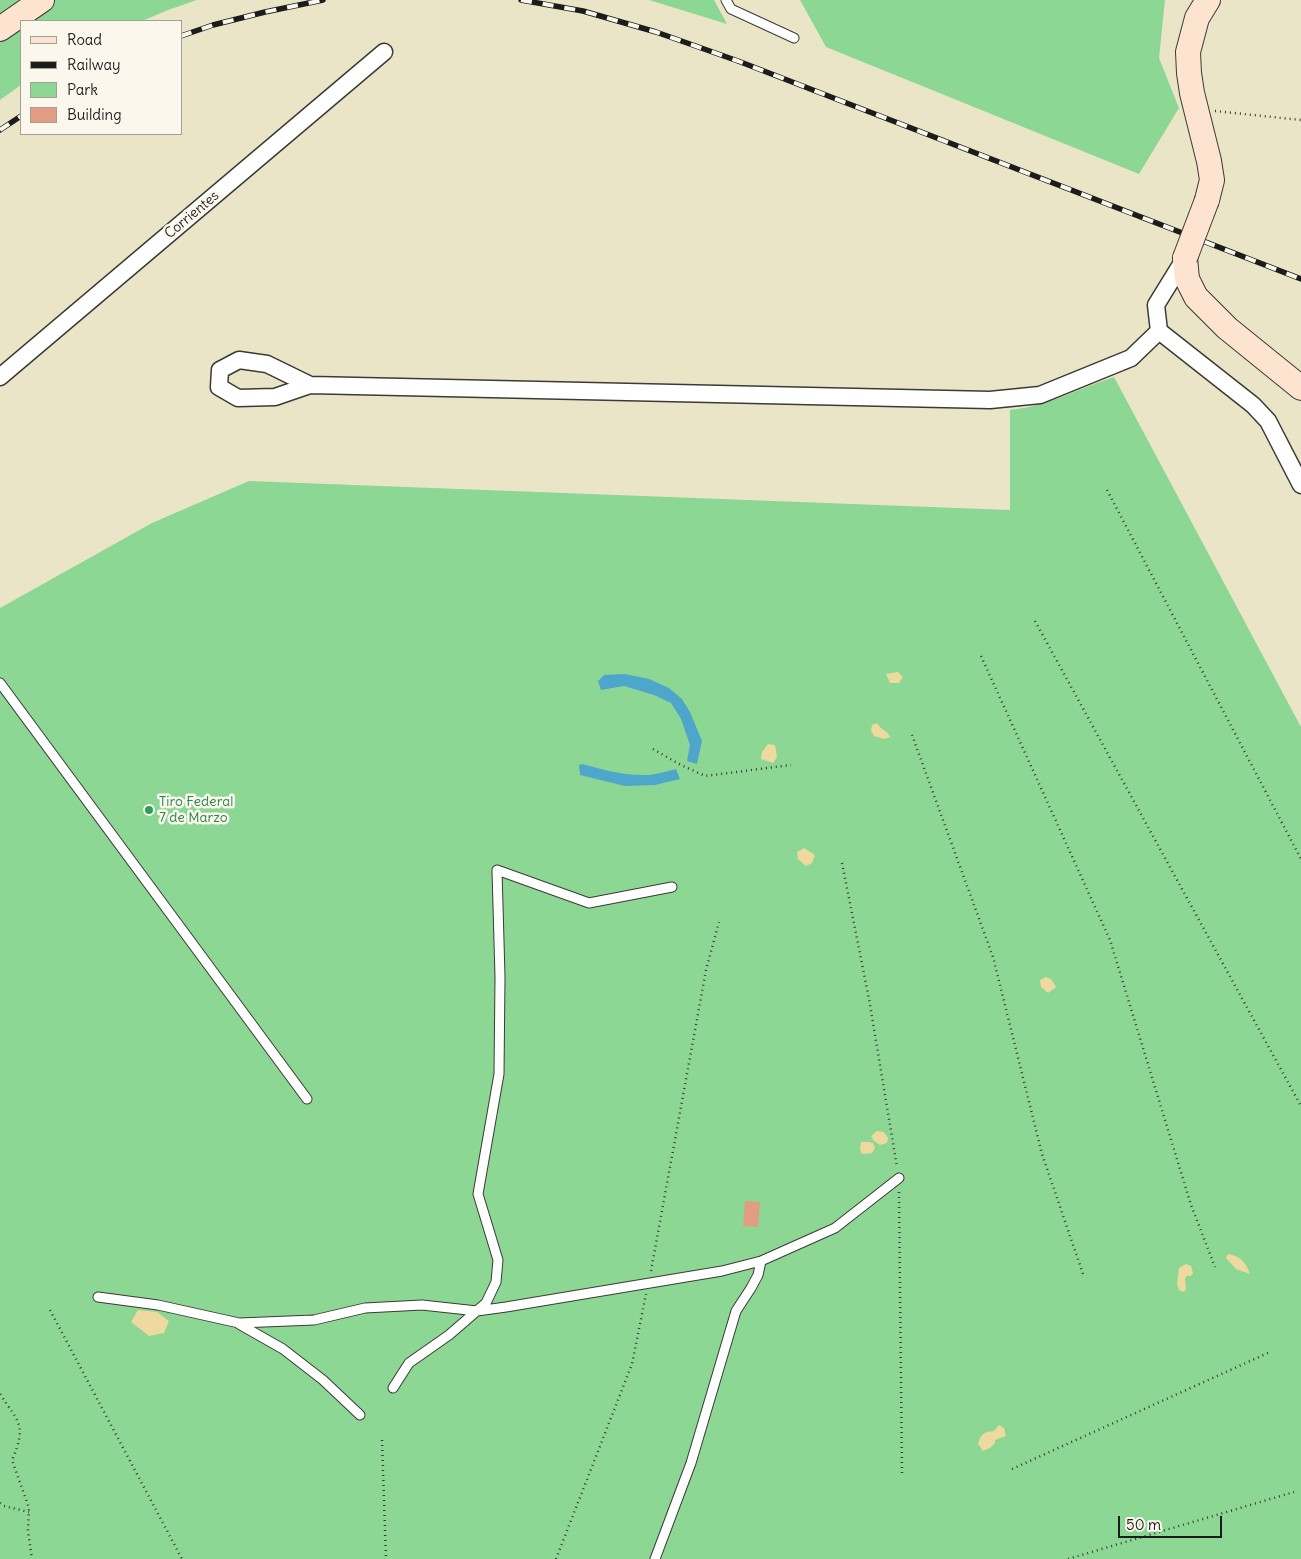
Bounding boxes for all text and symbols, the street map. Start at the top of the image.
legend [20,20,182,135]
text: Road [67,30,102,49]
text: Railway [67,55,121,74]
text: Park [67,80,98,99]
text: Building [67,105,122,124]
street label: Corrientes [162,188,222,242]
place label: Tiro Federal 7 de Marzo [159,794,233,826]
marker: Tiro Federal 7 de Marzo [143,804,155,816]
scale bar [1121,1506,1225,1538]
text: 50 m [1126,1515,1161,1534]

